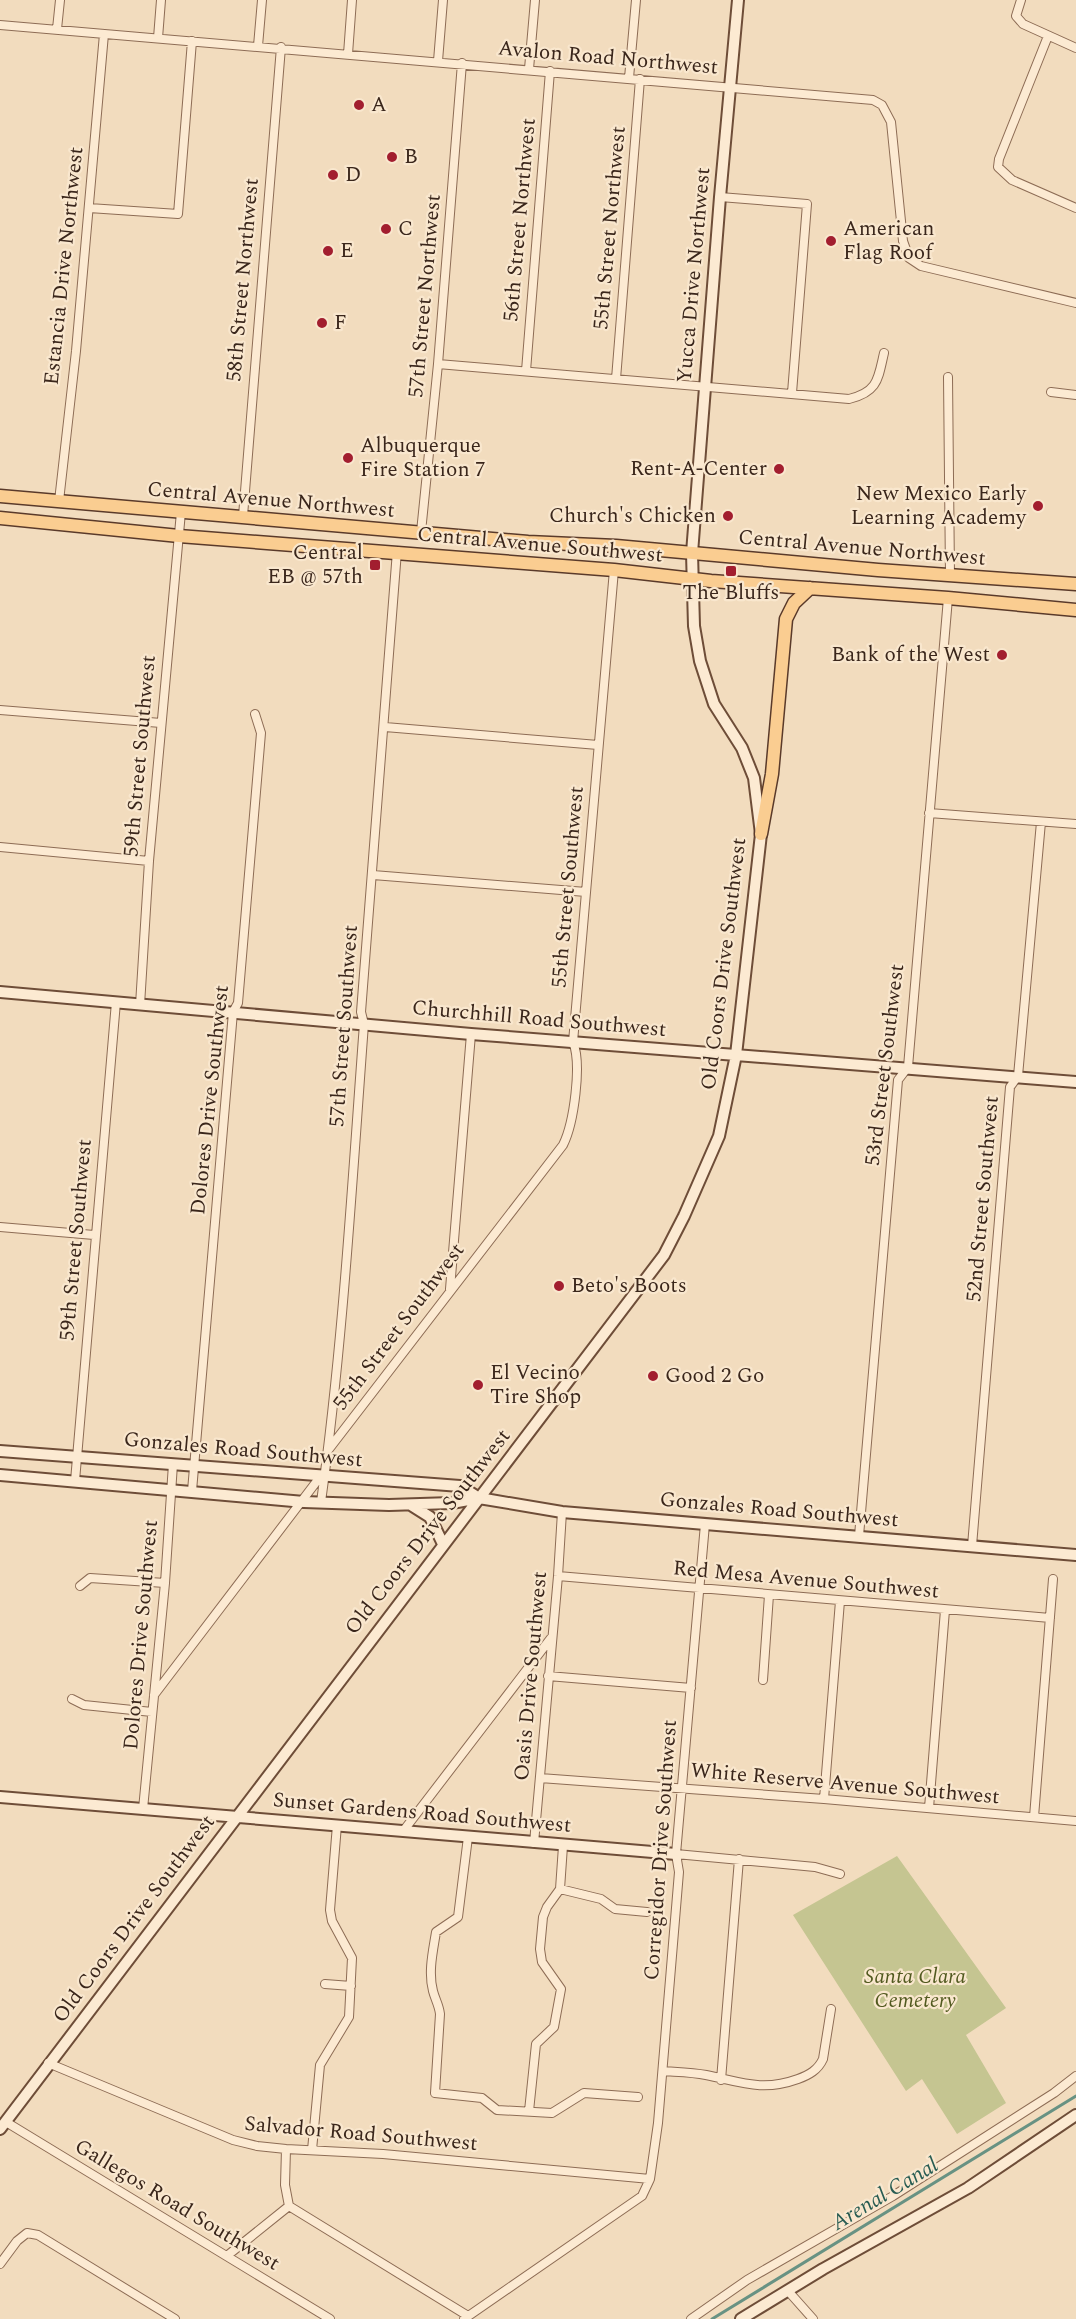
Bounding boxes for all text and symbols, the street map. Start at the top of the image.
street label: Avalon Road Northwest [497,32,719,84]
place label: A [371,89,387,121]
marker: A [352,98,366,112]
street label: 56th Street Northwest [495,117,545,323]
street label: 55th Street Northwest [585,125,635,331]
place label: B [404,141,418,173]
street label: Estancia Drive Northwest [36,145,92,387]
marker: B [385,150,399,164]
place label: D [345,159,361,191]
street label: Yucca Drive Northwest [669,166,719,384]
marker: D [326,168,340,182]
street label: 58th Street Northwest [218,177,268,383]
street label: 57th Street Northwest [400,193,450,399]
place label: C [398,213,413,245]
place label: American Flag Roof [843,213,934,269]
marker: C [379,222,393,236]
marker: American Flag Roof [824,234,838,248]
place label: E [340,235,354,267]
marker: E [321,244,335,258]
place label: F [334,307,347,339]
marker: F [315,316,329,330]
place label: Albuquerque Fire Station 7 [360,430,485,486]
marker: Albuquerque Fire Station 7 [341,451,355,465]
place label: Rent-A-Center [630,453,767,485]
marker: Rent-A-Center [772,462,786,476]
street label: Central Avenue Northwest [146,473,396,527]
place label: New Mexico Early Learning Academy [851,478,1027,534]
marker: New Mexico Early Learning Academy [1031,499,1045,513]
place label: Church's Chicken [549,500,716,532]
marker: Church's Chicken [721,509,735,523]
street label: Central Avenue Southwest [416,518,664,572]
street label: Central Avenue Northwest [737,521,987,575]
place label: Central EB @ 57th [267,537,363,593]
marker: Central EB @ 57th [368,558,382,572]
marker: The Bluffs [724,564,738,578]
place label: The Bluffs [683,577,779,609]
place label: Bank of the West [831,639,990,671]
marker: Bank of the West [995,648,1009,662]
street label: 59th Street Southwest [115,654,165,858]
street label: 55th Street Southwest [543,785,593,989]
street label: Old Coors Drive Southwest [693,836,755,1092]
street label: 57th Street Southwest [321,924,367,1128]
street label: 53rd Street Southwest [857,962,913,1168]
street label: Dolores Drive Southwest [182,983,238,1217]
street label: Churchhill Road Southwest [411,992,667,1046]
street label: 52nd Street Southwest [958,1095,1008,1303]
street label: 59th Street Southwest [51,1138,101,1342]
street label: 55th Street Southwest [325,1236,473,1418]
place label: Beto's Boots [571,1270,687,1302]
marker: Beto's Boots [552,1279,566,1293]
place label: El Vecino Tire Shop [490,1357,581,1413]
place label: Good 2 Go [665,1360,764,1392]
marker: Good 2 Go [646,1369,660,1383]
marker: El Vecino Tire Shop [471,1378,485,1392]
street label: Old Coors Drive Southwest [337,1422,519,1642]
street label: Gonzales Road Southwest [122,1424,364,1476]
street label: Gonzales Road Southwest [658,1484,900,1536]
street label: Dolores Drive Southwest [115,1519,167,1751]
street label: Red Mesa Avenue Southwest [672,1552,940,1608]
street label: Oasis Drive Southwest [506,1570,556,1782]
street label: Corregidor Drive Southwest [636,1719,686,1981]
street label: White Reserve Avenue Southwest [689,1755,1001,1813]
street label: Sunset Gardens Road Southwest [272,1784,572,1842]
street label: Old Coors Drive Southwest [45,1808,223,2030]
park label: Santa Clara Cemetery [864,1961,966,2017]
street label: Salvador Road Southwest [243,2108,479,2160]
street label: Gallegos Road Southwest [68,2131,286,2279]
water label: Arenal Canal [824,2149,945,2240]

